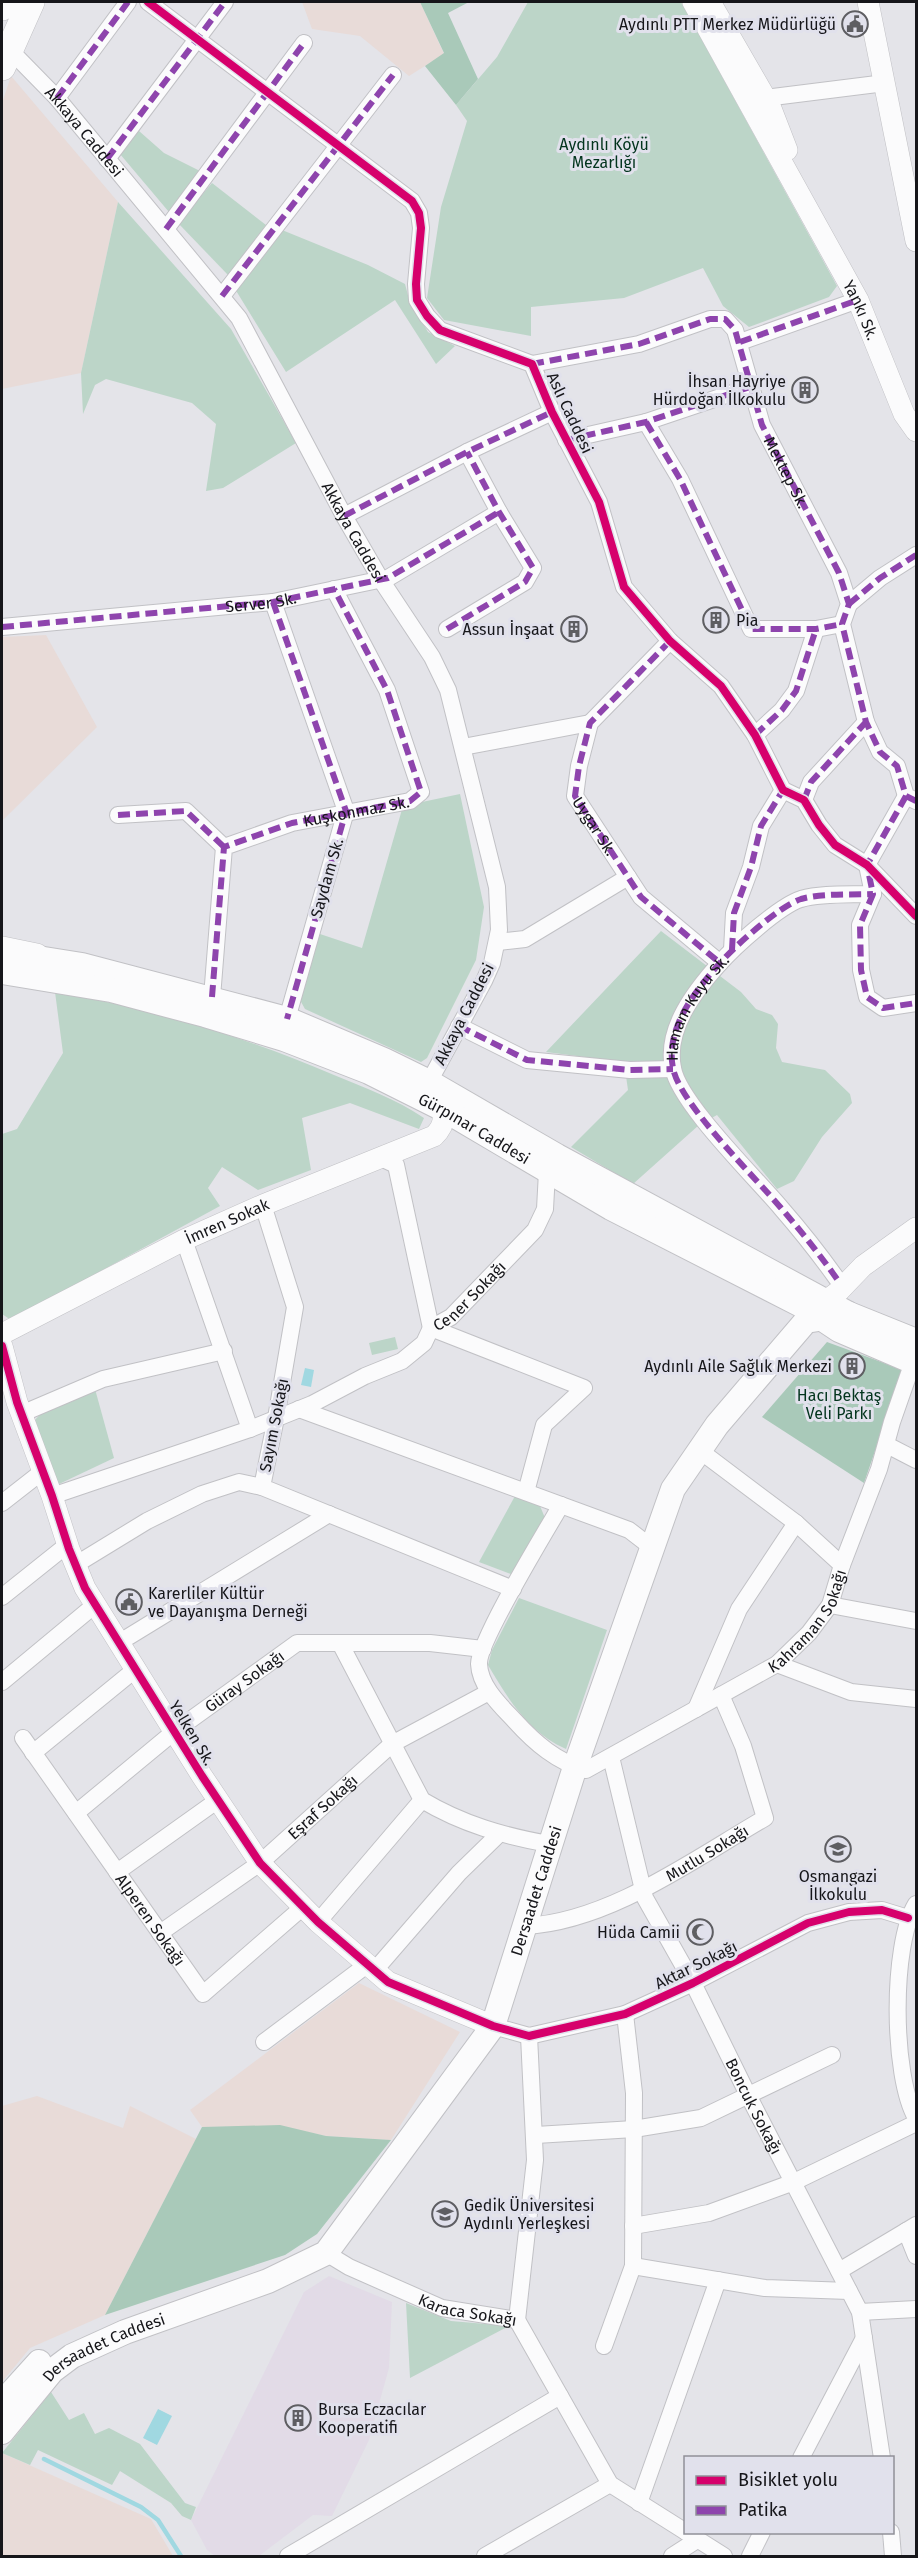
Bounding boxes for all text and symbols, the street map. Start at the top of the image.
public building icon: Aydınlı PTT Merkez Müdürlüğü [840,9,870,39]
place label: Aydınlı PTT Merkez Müdürlüğü [619,15,836,34]
street label: Akkaya Caddesi [41,82,128,181]
park label: Aydınlı Köyü Mezarlığı [559,135,649,172]
street label: Yankı Sk. [839,277,883,343]
street label: Aslı Caddesi [543,369,597,457]
place label: İhsan Hayriye Hürdoğan İlkokulu [653,371,786,409]
building icon: İhsan Hayriye Hürdoğan İlkokulu [790,375,820,405]
street label: Mektep Sk. [760,433,813,511]
street label: Akkaya Caddesi [318,479,390,585]
street label: Server Sk. [224,588,298,616]
building icon: Pia [701,605,731,635]
place label: Pia [736,611,759,630]
building icon: Assun İnşaat [559,614,589,644]
place label: Assun İnşaat [463,619,554,640]
street label: Kuşkonmaz Sk. [302,792,411,830]
street label: Uygar Sk. [568,793,621,859]
street label: Saydam Sk. [307,836,347,920]
street label: Hamam Kuyu Sk. [662,950,733,1061]
street label: Akkaya Caddesi [430,960,498,1068]
street label: Gürpınar Caddesi [415,1089,534,1168]
street label: İmren Sokak [182,1194,272,1248]
street label: Cener Sokağı [430,1257,509,1335]
building icon: Aydınlı Aile Sağlık Merkezi [837,1351,867,1381]
place label: Aydınlı Aile Sağlık Merkezi [644,1357,832,1376]
street label: Sayım Sokağı [256,1377,292,1473]
park label: Hacı Bektaş Veli Parkı [797,1386,881,1423]
street label: Kahraman Sokağı [765,1567,850,1677]
place label: Karerliler Kültür ve Dayanışma Derneği [148,1584,308,1622]
public building icon: Karerliler Kültür ve Dayanışma Derneği [114,1587,144,1617]
street label: Güray Sokağı [201,1646,288,1716]
street label: Yelken Sk. [165,1697,219,1769]
street label: Eşraf Sokağı [284,1770,361,1843]
street label: Mutlu Sokağı [662,1821,752,1885]
street label: Dersaadet Caddesi [506,1823,565,1958]
school or university icon: Osmangazi İlkokulu [823,1834,853,1864]
place label: Osmangazi İlkokulu [799,1867,877,1904]
street label: Alperen Sokağı [112,1870,189,1969]
mosque icon: Hüda Camii [685,1917,715,1947]
place label: Hüda Camii [597,1923,680,1942]
street label: Aktar Sokağı [652,1937,740,1993]
street label: Boncuk Sokağı [722,2055,786,2157]
place label: Gedik Üniversitesi Aydınlı Yerleşkesi [464,2196,595,2234]
school or university icon: Gedik Üniversitesi Aydınlı Yerleşkesi [430,2199,460,2229]
street label: Karaca Sokağı [416,2289,518,2329]
street label: Dersaadet Caddesi [38,2309,167,2385]
place label: Bursa Eczacılar Kooperatifi [318,2400,427,2437]
building icon: Bursa Eczacılar Kooperatifi [283,2403,313,2433]
legend [684,2456,894,2534]
text: Bisiklet yolu [738,2469,838,2491]
text: Patika [738,2499,788,2521]

